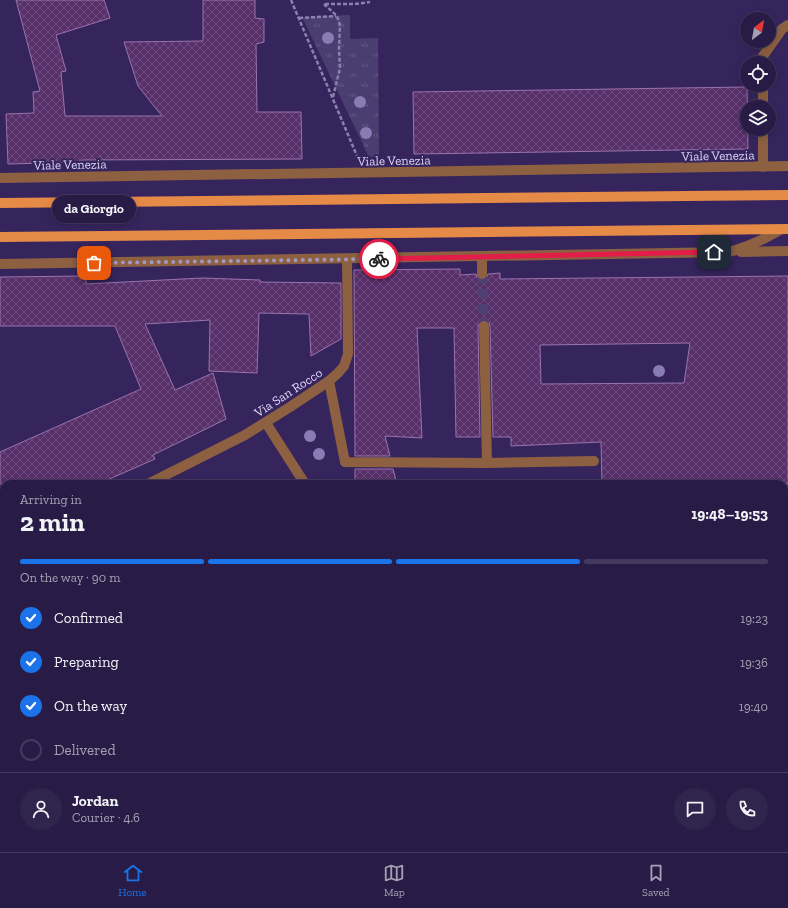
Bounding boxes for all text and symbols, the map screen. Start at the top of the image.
north arrow [740,12,776,48]
map controls [740,12,776,136]
button: locate [740,56,776,92]
button: layers [740,100,776,136]
street label: Viale Venezia [680,147,756,164]
street label: Viale Venezia [356,152,432,169]
street label: Viale Venezia [32,156,108,173]
callout: da Giorgio [52,195,136,223]
text: da Giorgio [64,201,124,216]
pin [697,235,731,269]
courier [359,239,399,279]
icon: home [703,241,725,263]
pin [77,246,111,280]
icon: bike [368,248,390,270]
icon: bag [83,252,105,274]
street label: Via San Rocco [251,365,325,420]
text: Arriving in [20,492,82,507]
text: 19:48–19:53 [691,505,768,523]
text: 2 min [20,506,85,538]
text: On the way · 90 m [20,570,120,585]
icon: check [20,607,42,629]
text: Confirmed [54,609,123,627]
text: 19:23 [740,611,768,626]
icon: check [20,651,42,673]
text: Preparing [54,653,119,671]
text: 19:36 [740,655,768,670]
icon: check [20,695,42,717]
text: On the way [54,697,127,715]
text: 19:40 [739,699,768,714]
text: Delivered [54,741,116,759]
button: person [20,788,62,830]
button: chat [674,788,716,830]
button: phone [726,788,768,830]
text: Jordan [72,792,118,810]
text: Courier · 4.6 [72,810,140,825]
tab: Home [118,862,147,899]
tab: Map [383,862,405,899]
tab: Saved [642,862,670,899]

